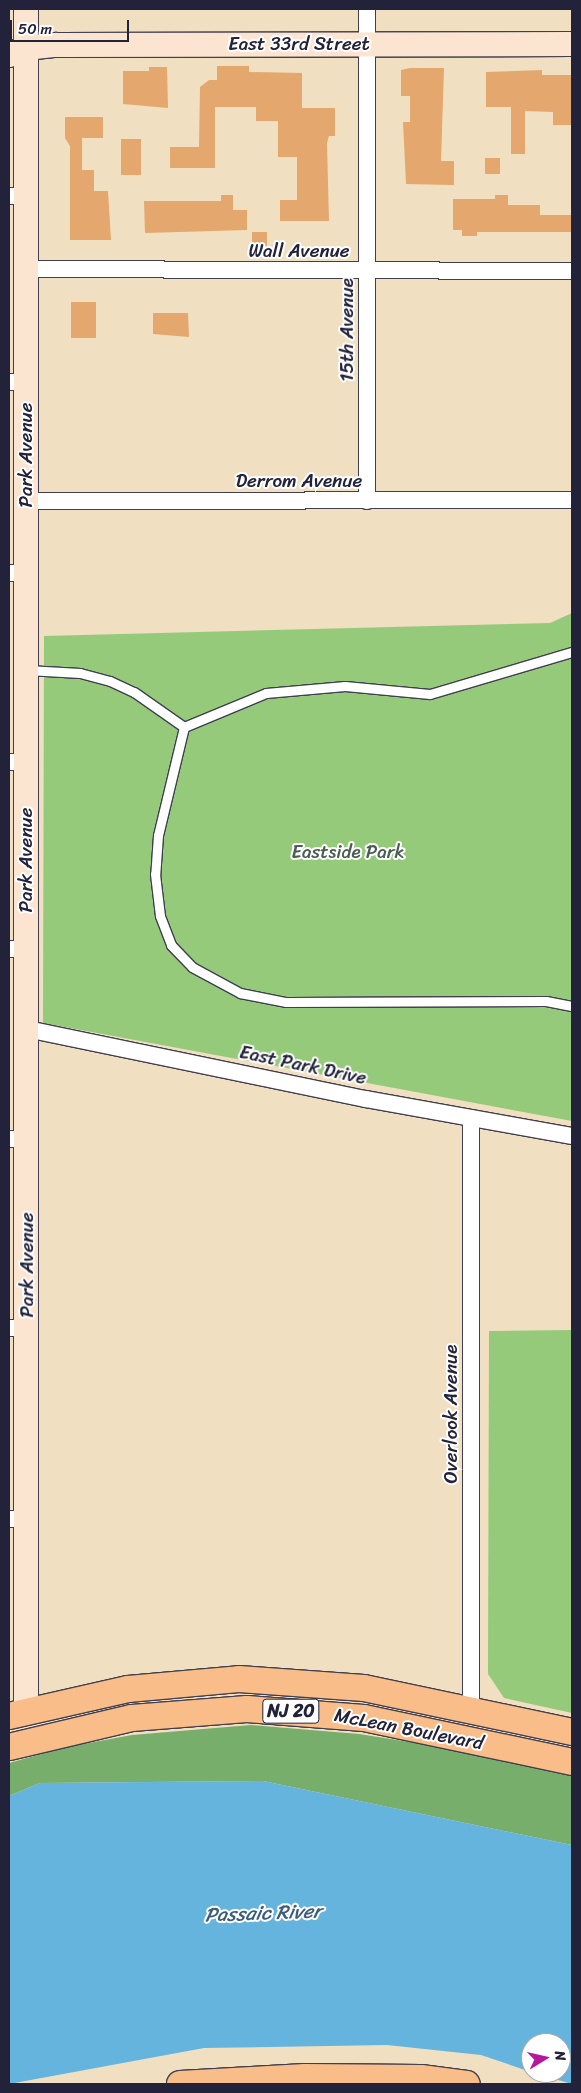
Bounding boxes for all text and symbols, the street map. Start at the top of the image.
scale bar [12,10,131,42]
text: 50 m [18,16,52,42]
street label: East 33rd Street [229,33,369,55]
street label: Wall Avenue [249,240,349,262]
street label: 15th Avenue [336,278,358,382]
street label: Park Avenue [15,403,37,507]
street label: Derrom Avenue [236,470,362,492]
street label: Park Avenue [15,808,37,912]
park label: Eastside Park [291,841,405,863]
street label: East Park Drive [238,1040,368,1090]
street label: Park Avenue [16,1213,38,1317]
street label: Overlook Avenue [440,1345,462,1483]
road number: NJ 20 [262,1695,320,1726]
street label: McLean Boulevard [333,1703,485,1755]
water label: Passaic River [204,1899,322,1927]
north arrow [521,2033,571,2083]
text: N [547,2049,573,2062]

